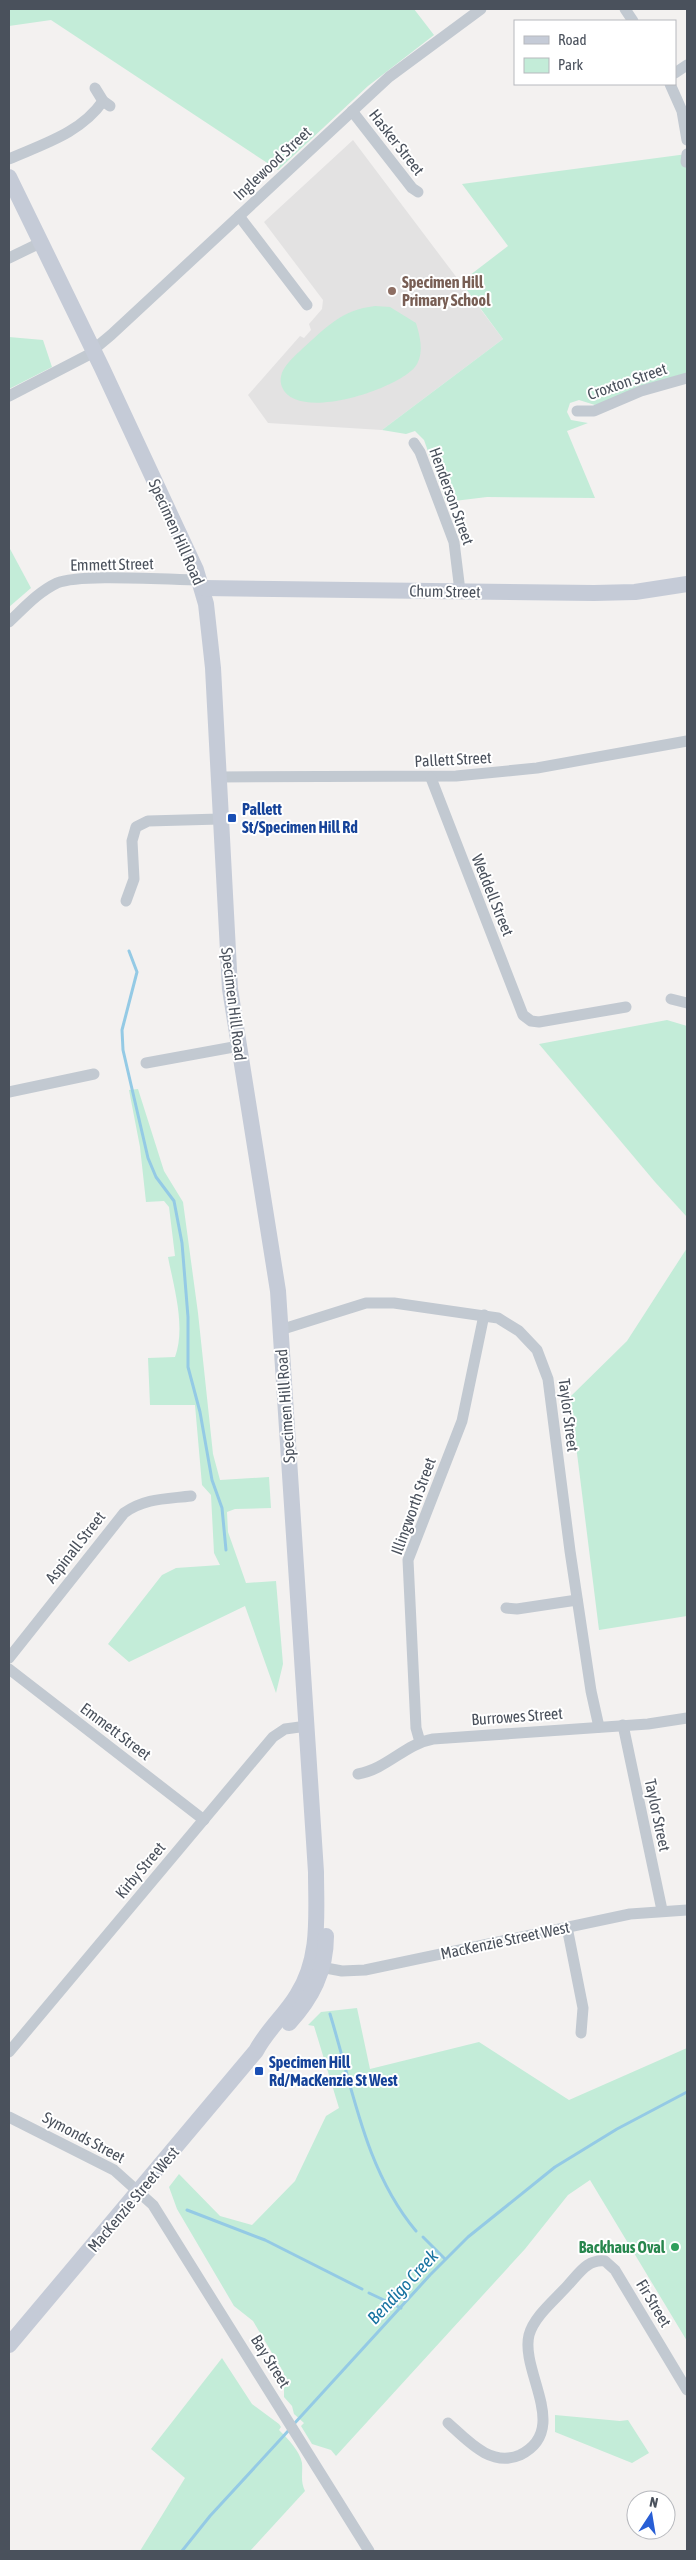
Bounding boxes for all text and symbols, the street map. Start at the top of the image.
legend [514,20,676,85]
text: Road [558,31,587,48]
text: Park [558,56,583,73]
street label: Hasker Street [366,106,428,179]
street label: Inglewood Street [230,122,315,204]
place label: Specimen Hill Primary School [402,273,491,309]
marker: Specimen Hill Primary School [386,285,398,297]
street label: Croxton Street [585,359,669,403]
street label: Henderson Street [426,445,478,547]
street label: Specimen Hill Road [145,476,208,588]
street label: Emmett Street [70,554,154,574]
street label: Chum Street [409,581,481,601]
street label: Pallett Street [414,748,492,770]
place label: Pallett St/Specimen Hill Rd [242,800,358,836]
marker: Pallett St/Specimen Hill Rd [226,812,238,824]
street label: Weddell Street [468,852,518,939]
street label: Specimen Hill Road [217,946,250,1062]
street label: Specimen Hill Road [272,1348,299,1464]
street label: Taylor Street [555,1377,582,1453]
street label: Illingworth Street [387,1455,440,1557]
street label: Aspinall Street [42,1507,110,1587]
street label: Emmett Street [77,1699,155,1764]
street label: Burrowes Street [471,1704,564,1728]
street label: Taylor Street [641,1777,675,1853]
street label: Kirby Street [111,1838,170,1902]
street label: MacKenzie Street West [439,1917,572,1962]
place label: Specimen Hill Rd/MacKenzie St West [269,2053,398,2089]
marker: Specimen Hill Rd/MacKenzie St West [253,2065,265,2077]
street label: Symonds Street [39,2108,129,2167]
street label: MacKenzie Street West [84,2143,182,2255]
place label: Backhaus Oval [579,2238,666,2256]
marker: Backhaus Oval [669,2241,681,2253]
water label: Bendigo Creek [363,2244,443,2328]
street label: Fir Street [633,2276,675,2330]
street label: Bay Street [247,2331,294,2392]
north arrow [626,2490,676,2540]
text: N [648,2494,659,2511]

